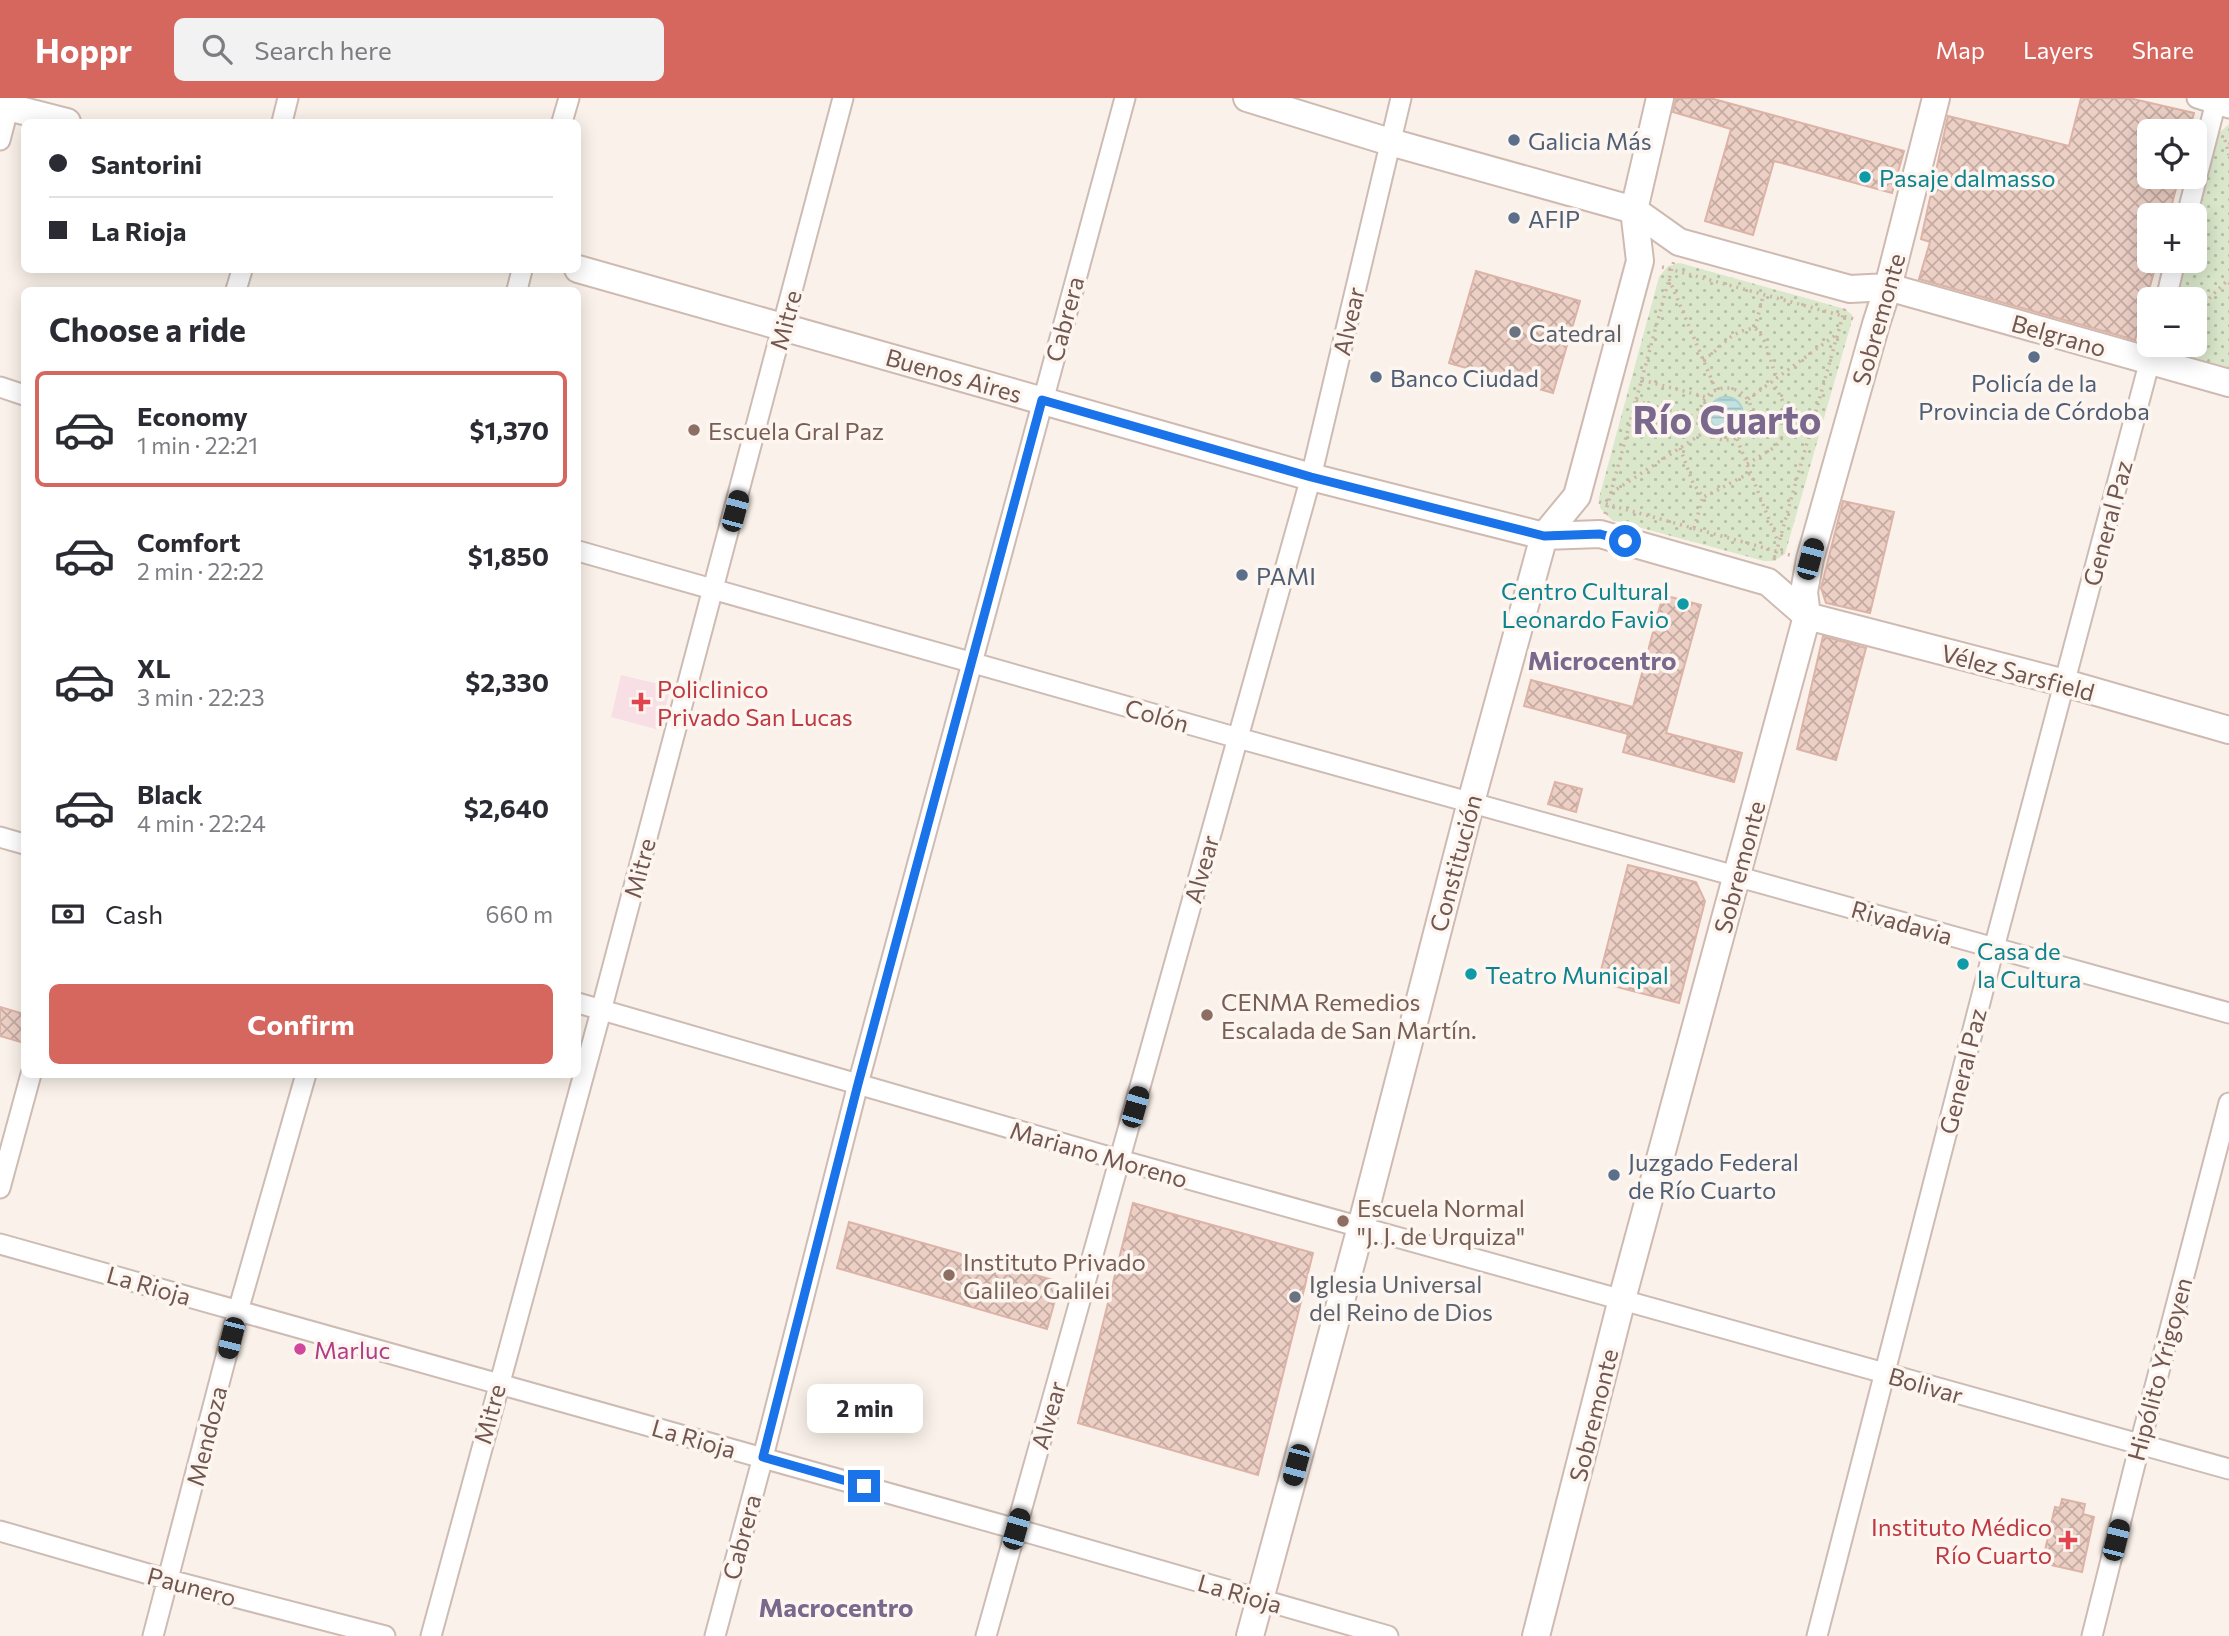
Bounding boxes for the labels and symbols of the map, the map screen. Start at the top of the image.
place label: Galicia Más [1528,126,1652,155]
marker: Galicia Más [1506,132,1522,148]
place label: Pasaje dalmasso [1879,163,2056,192]
marker: Pasaje dalmasso [1857,169,1873,185]
place label: AFIP [1528,204,1580,233]
marker: AFIP [1506,210,1522,226]
street label: Sobremonte [1845,250,1911,388]
street label: Cabrera [1039,273,1089,365]
street label: Alvear [1326,284,1370,358]
street label: Mitre [763,287,807,353]
street label: Belgrano [2008,308,2110,362]
place label: Catedral [1529,318,1622,347]
marker: Catedral [1507,324,1523,340]
street label: Buenos Aires [883,342,1025,408]
marker: Policía de la Provincia de Córdoba [2026,349,2042,365]
place label: Banco Ciudad [1390,363,1539,392]
place label: Policía de la Provincia de Córdoba [1918,368,2150,425]
marker: Banco Ciudad [1368,369,1384,385]
district label: Río Cuarto [1633,395,1821,442]
place label: Escuela Gral Paz [708,416,884,445]
marker: Escuela Gral Paz [686,422,702,438]
street label: General Paz [2076,457,2138,589]
car [720,488,751,534]
route start [1609,525,1641,557]
car [1795,536,1826,582]
place label: PAMI [1256,561,1316,590]
marker: PAMI [1234,567,1250,583]
place label: Centro Cultural Leonardo Favio [1501,576,1669,633]
marker: Centro Cultural Leonardo Favio [1675,596,1691,612]
street label: Vélez Sarsfield [1938,638,2098,706]
district label: Microcentro [1527,644,1677,675]
place label: Policlinico Privado San Lucas [657,674,853,731]
marker: Policlinico Privado San Lucas [631,692,651,712]
street label: Colón [1122,692,1192,738]
street label: Constitución [1423,791,1487,935]
street label: Sobremonte [1707,798,1771,936]
street label: Alvear [1178,831,1225,906]
street label: Mitre [617,835,661,901]
street label: Rivadavia [1848,894,1956,950]
place label: Casa de la Cultura [1977,936,2081,993]
marker: Casa de la Cultura [1955,956,1971,972]
place label: Teatro Municipal [1485,960,1669,989]
marker: Teatro Municipal [1463,966,1479,982]
place label: CENMA Remedios Escalada de San Martín. [1221,987,1477,1044]
street label: General Paz [1932,1005,1992,1137]
marker: CENMA Remedios Escalada de San Martín. [1199,1007,1215,1023]
car [1120,1084,1151,1130]
street label: Mariano Moreno [1007,1115,1191,1193]
place label: Juzgado Federal de Río Cuarto [1628,1147,1799,1204]
marker: Juzgado Federal de Río Cuarto [1606,1167,1622,1183]
place label: Escuela Normal "J. J. de Urquiza" [1357,1193,1525,1250]
marker: Escuela Normal "J. J. de Urquiza" [1335,1213,1351,1229]
place label: Instituto Privado Galileo Galilei [963,1247,1146,1304]
street label: La Rioja [104,1259,194,1311]
marker: Instituto Privado Galileo Galilei [941,1267,957,1283]
place label: Iglesia Universal del Reino de Dios [1309,1269,1493,1326]
street label: Hipólito Yrigoyen [2121,1274,2197,1464]
marker: Iglesia Universal del Reino de Dios [1287,1289,1303,1305]
car [216,1315,247,1361]
place label: Marluc [314,1335,390,1364]
marker: Marluc [292,1341,308,1357]
street label: Sobremonte [1563,1346,1623,1484]
street label: Bolivar [1885,1361,1967,1410]
street label: Alvear [1025,1377,1072,1452]
street label: Mitre [467,1381,511,1447]
street label: Mendoza [180,1383,232,1489]
callout: 2 min [806,1384,922,1434]
street label: La Rioja [649,1412,739,1464]
car [1281,1442,1312,1488]
route end [848,1470,880,1502]
street label: Cabrera [716,1491,766,1583]
car [1001,1506,1032,1552]
place label: Instituto Médico Río Cuarto [1871,1512,2052,1569]
car [2101,1517,2132,1563]
marker: Instituto Médico Río Cuarto [2058,1530,2078,1550]
street label: Paunero [144,1560,240,1612]
street label: La Rioja [1195,1567,1285,1619]
district label: Macrocentro [758,1591,914,1622]

